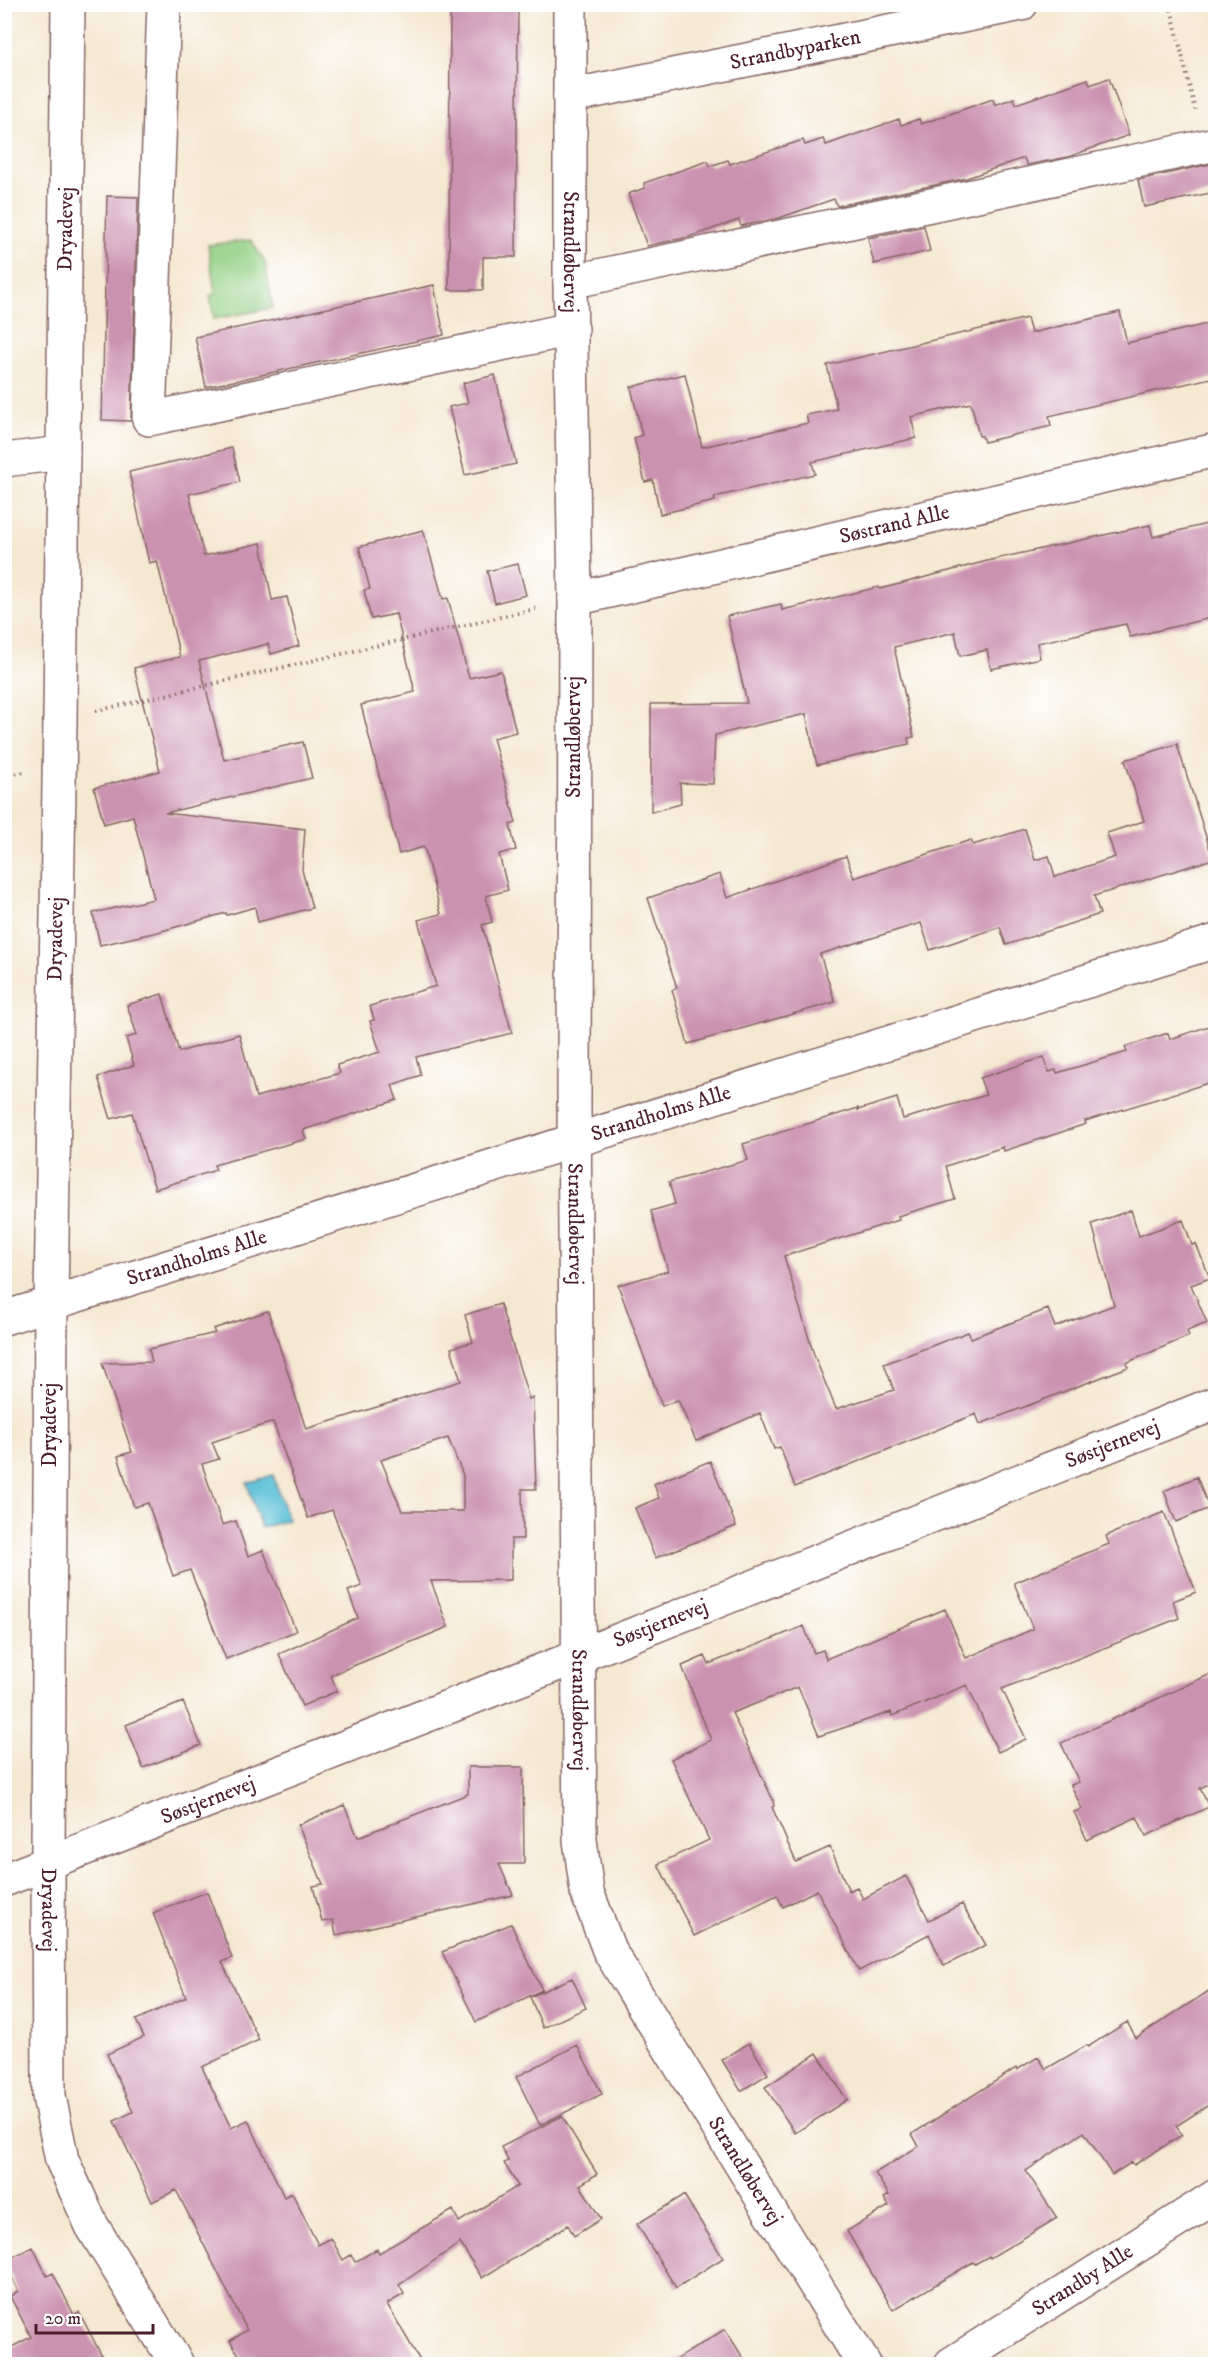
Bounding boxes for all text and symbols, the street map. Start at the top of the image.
street label: Strandbyparken [728,24,863,76]
street label: Dryadevej [52,187,80,271]
street label: Strandløbervej [557,191,583,313]
street label: Søstrand Alle [837,499,952,550]
street label: Strandløbervej [561,676,587,798]
street label: Dryadevej [42,897,70,981]
street label: Strandholms Alle [588,1080,734,1148]
street label: Strandløbervej [561,1163,588,1285]
street label: Strandholms Alle [124,1224,270,1292]
street label: Dryadevej [37,1383,63,1467]
street label: Søstjernevej [1062,1414,1163,1475]
street label: Søstjernevej [610,1593,712,1654]
street label: Strandløbervej [565,1649,592,1771]
street label: Søstjernevej [157,1770,259,1831]
street label: Dryadevej [35,1868,61,1952]
street label: Strandløbervej [702,2112,788,2230]
street label: Strandby Alle [1027,2239,1138,2322]
scale bar [36,2297,153,2335]
text: 20 m [45,2308,81,2330]

